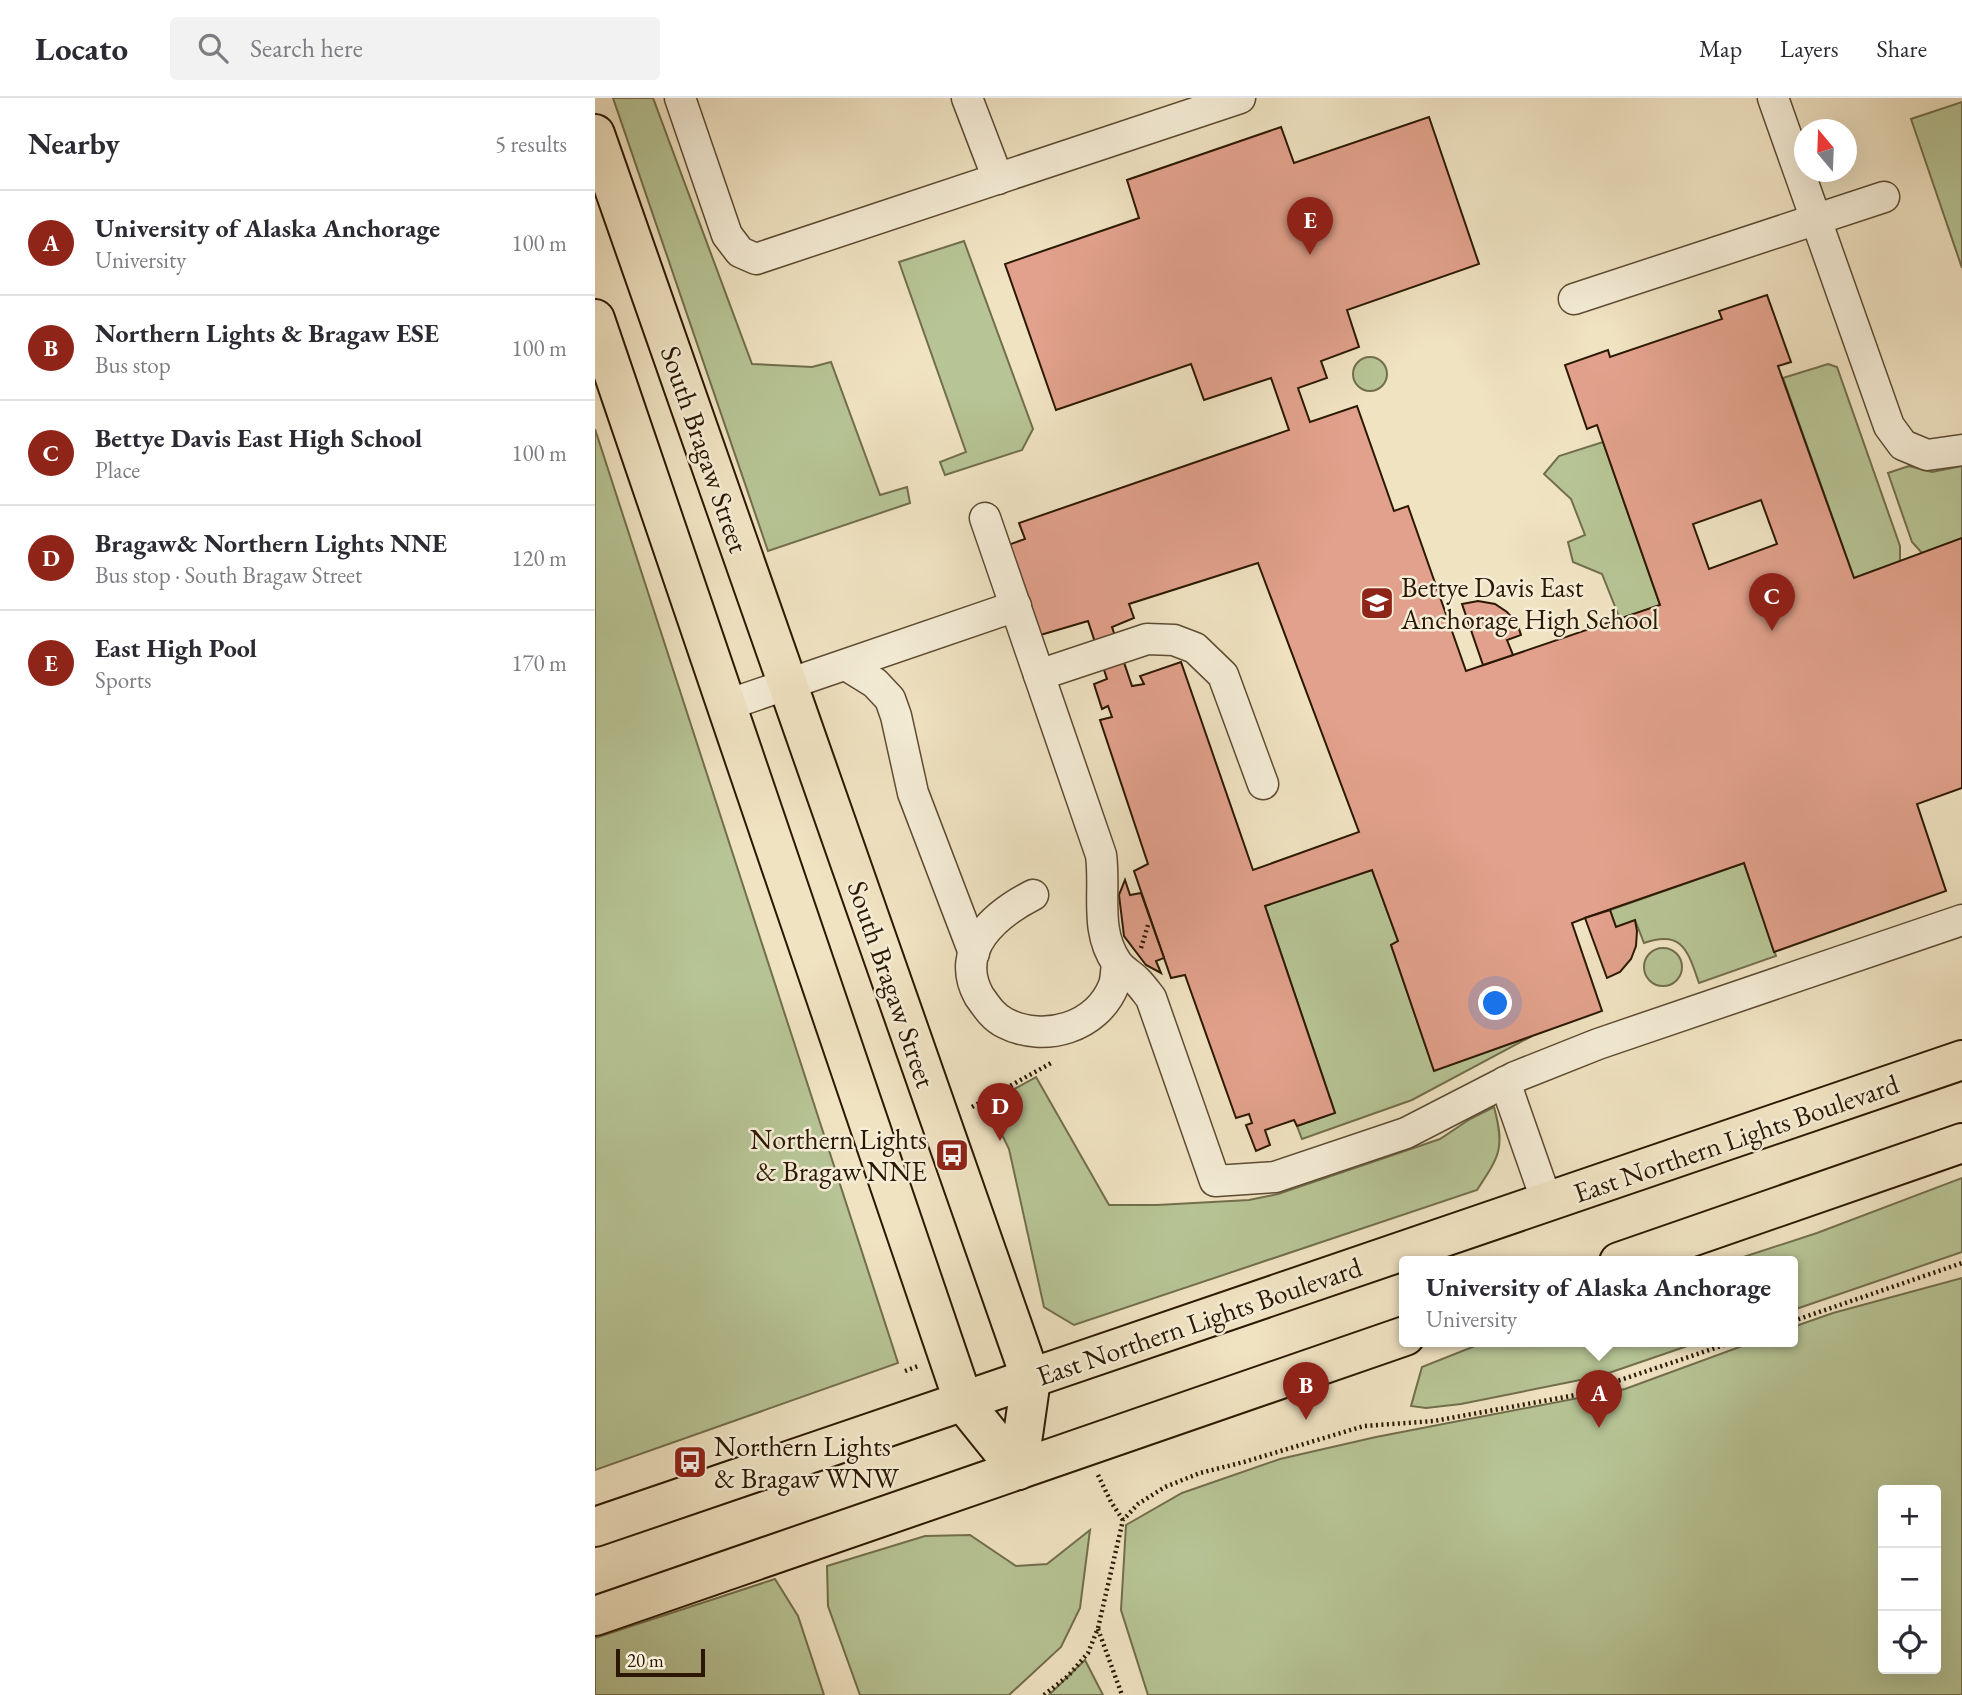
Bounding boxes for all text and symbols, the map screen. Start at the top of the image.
search box [170,17,660,80]
text: Locato [35,27,128,70]
icon: search [194,29,232,67]
text: Search here [250,31,363,65]
text: Map [1699,33,1742,64]
text: Layers [1780,33,1839,64]
text: Share [1877,33,1927,64]
north arrow [1794,119,1857,182]
text: Nearby [28,124,120,163]
text: 5 results [495,129,567,159]
pin: E [1287,197,1333,255]
text: University of Alaska Anchorage [95,211,440,245]
text: A [43,228,59,258]
text: 100 m [511,228,567,258]
text: University [95,245,186,275]
text: Northern Lights & Bragaw ESE [95,316,439,350]
text: B [44,333,58,363]
text: 100 m [511,333,567,363]
street label: South Bragaw Street [653,341,757,557]
text: Bus stop [95,350,171,380]
text: Bettye Davis East High School [95,421,422,455]
text: C [43,438,59,468]
text: 100 m [511,438,567,468]
text: Place [95,455,140,485]
text: Bragaw& Northern Lights NNE [95,526,447,560]
text: D [42,543,60,573]
text: 120 m [511,543,567,573]
text: Bus stop · South Bragaw Street [95,560,362,590]
place label: Bettye Davis East Anchorage High School [1400,569,1659,637]
pin: C [1749,573,1795,631]
school or university icon: Bettye Davis East Anchorage High School [1358,584,1396,622]
text: East High Pool [95,631,257,665]
text: E [44,648,58,678]
text: 170 m [511,648,567,678]
text: Sports [95,665,151,695]
street label: South Bragaw Street [840,876,944,1092]
your location [1478,986,1512,1020]
street label: East Northern Lights Boulevard [1569,1065,1904,1211]
pin: D [977,1083,1023,1141]
place label: Northern Lights & Bragaw NNE [750,1121,927,1189]
bus stop icon: Northern Lights & Bragaw NNE [933,1136,971,1174]
street label: East Northern Lights Boulevard [1032,1250,1366,1392]
popup [1399,1256,1798,1347]
text: University of Alaska Anchorage [1426,1270,1771,1304]
text: University [1426,1304,1517,1334]
pin: B [1283,1362,1329,1420]
pin: A [1576,1370,1622,1428]
place label: Northern Lights & Bragaw WNW [714,1428,900,1496]
bus stop icon: Northern Lights & Bragaw WNW [671,1443,709,1481]
map controls [1878,1485,1941,1674]
button: + [1878,1485,1941,1548]
button: − [1878,1548,1941,1611]
button: locate [1878,1611,1941,1674]
scale bar [616,1646,705,1678]
text: 20 m [627,1648,664,1673]

